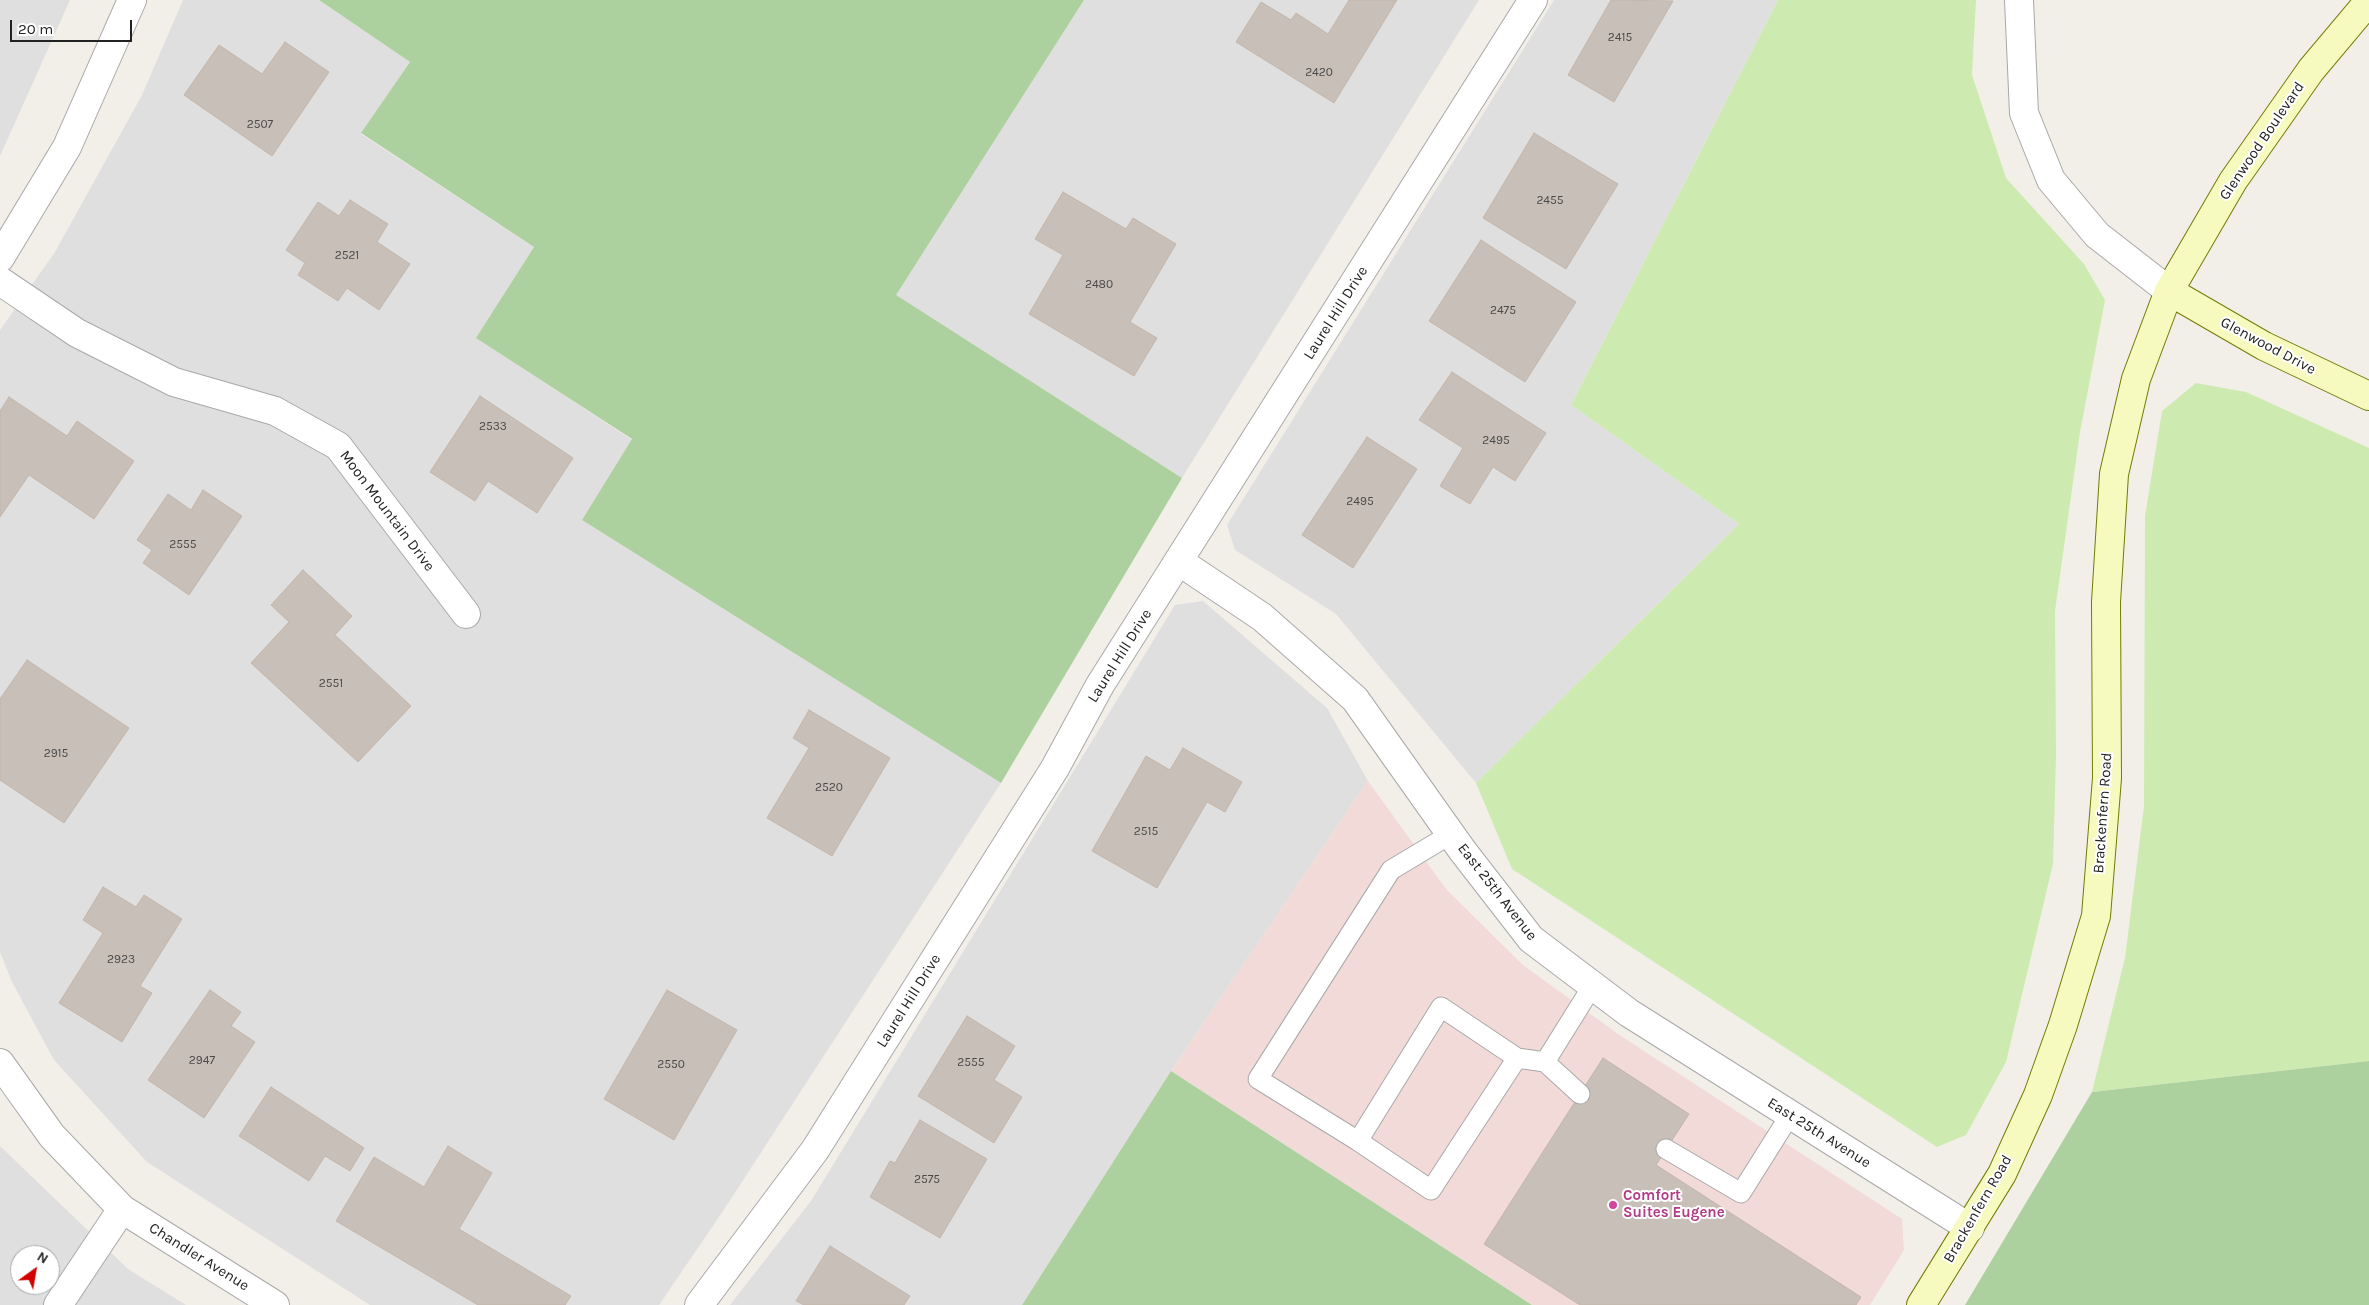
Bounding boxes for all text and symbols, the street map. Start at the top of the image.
scale bar [12,10,135,42]
text: 20 m [18,20,53,38]
house number: 2415 [1608,31,1632,45]
house number: 2420 [1305,66,1333,80]
street label: Glenwood Boulevard [2216,78,2308,204]
house number: 2507 [247,118,273,132]
house number: 2455 [1536,194,1564,208]
house number: 2521 [335,249,359,263]
street label: Laurel Hill Drive [1300,263,1372,363]
house number: 2480 [1085,278,1113,292]
house number: 2475 [1490,304,1516,318]
street label: Glenwood Drive [2217,313,2319,379]
house number: 2533 [479,420,507,434]
house number: 2495 [1482,434,1510,448]
street label: Moon Mountain Drive [336,447,438,575]
house number: 2495 [1346,495,1374,509]
house number: 2555 [169,538,197,552]
street label: Laurel Hill Drive [1084,606,1156,706]
house number: 2551 [319,677,343,691]
house number: 2915 [44,747,68,761]
street label: Brackenfern Road [2090,752,2116,874]
house number: 2520 [815,781,843,795]
house number: 2515 [1134,825,1158,839]
street label: East 25th Avenue [1453,840,1541,944]
street label: Laurel Hill Drive [873,951,945,1051]
house number: 2923 [107,953,135,967]
house number: 2947 [189,1054,215,1068]
house number: 2555 [957,1056,985,1070]
house number: 2550 [657,1058,685,1072]
street label: East 25th Avenue [1764,1094,1874,1172]
street label: Brackenfern Road [1940,1152,2016,1266]
house number: 2575 [914,1173,940,1187]
place label: Comfort Suites Eugene [1623,1187,1725,1222]
marker: Comfort Suites Eugene [1607,1199,1619,1211]
street label: Chandler Avenue [146,1219,252,1295]
north arrow [10,1245,60,1295]
text: N [34,1248,51,1268]

